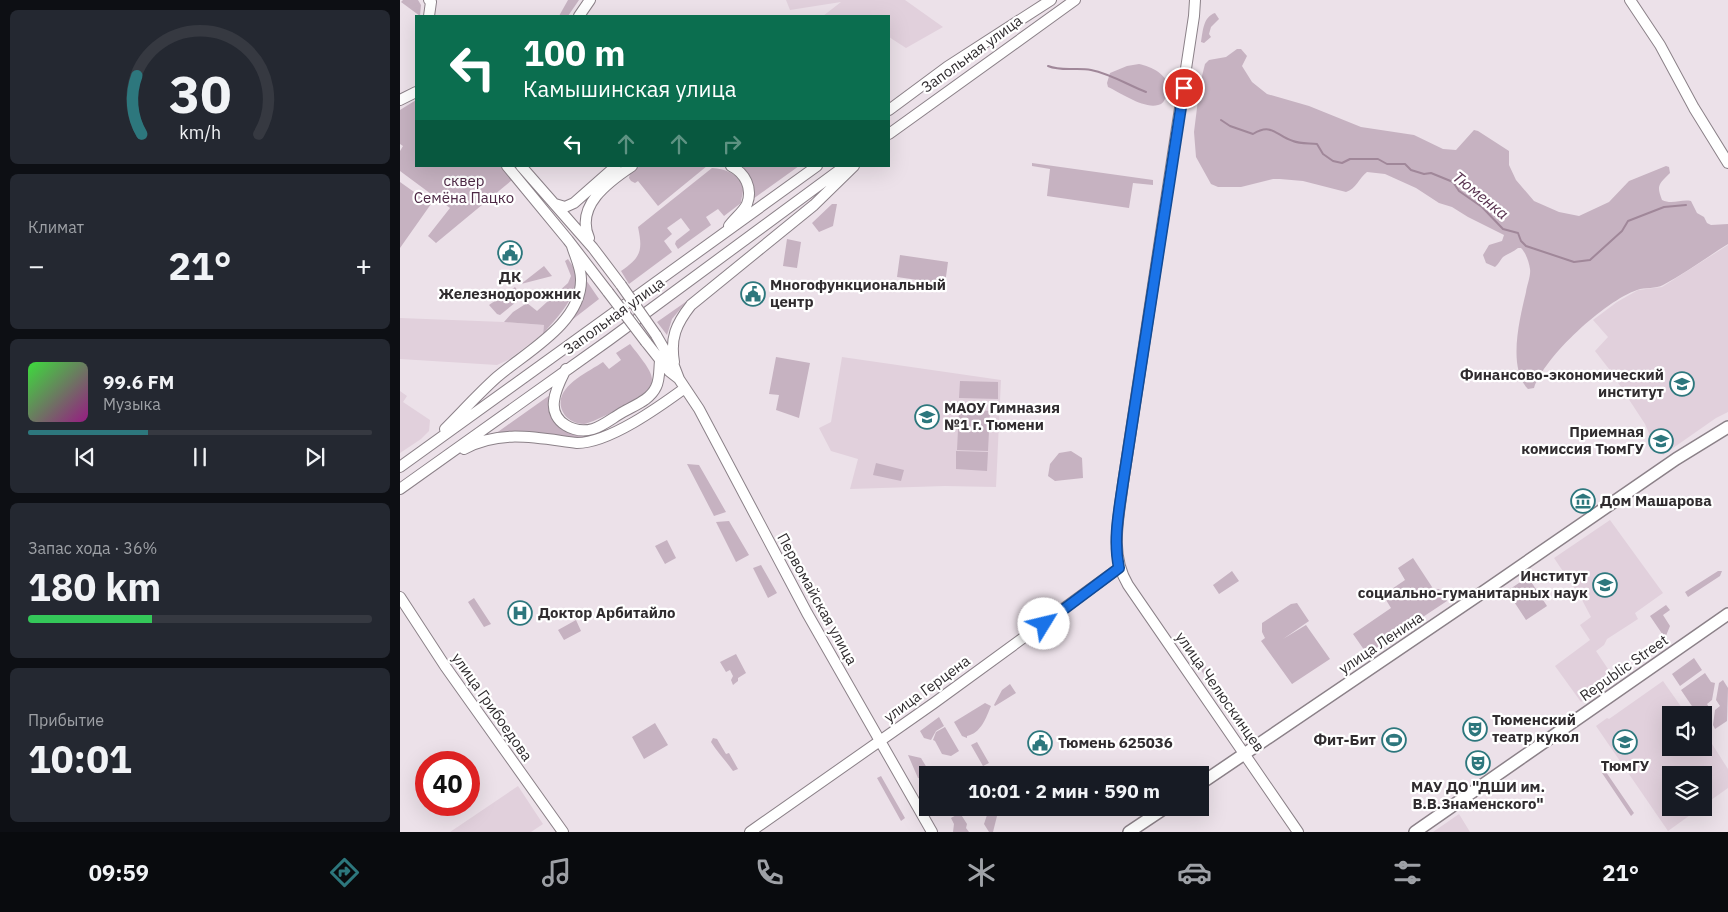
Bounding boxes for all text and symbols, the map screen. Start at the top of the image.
street label: Запольная улица [918,11,1026,97]
text: 100 m [523,30,626,76]
icon: left [440,35,505,100]
text: 30 [169,60,231,127]
pin [1163,67,1205,109]
text: Камышинская улица [523,74,736,103]
icon: arrive [1170,74,1198,102]
text: km/h [179,121,221,144]
icon: left [559,130,587,158]
icon: ahead [612,130,640,158]
icon: ahead [665,130,693,158]
icon: right [718,130,746,158]
water label: Тюменка [1449,166,1513,224]
park label: сквер Семёна Пацко [414,171,514,207]
text: Климат [28,217,84,237]
public building icon: ДК Железнодорожник [497,240,523,266]
text: 21° [168,241,232,290]
text: − [28,247,45,284]
text: + [355,247,372,284]
place label: ДК Железнодорожник [439,267,581,303]
street label: Запольная улица [560,273,668,359]
place label: Многофункциональный центр [770,275,946,311]
public building icon: Многофункциональный центр [740,281,766,307]
place label: Финансово-экономический институт [1460,365,1665,401]
text: 99.6 FM [103,370,174,394]
school or university icon: Финансово-экономический институт [1669,371,1695,397]
text: Музыка [103,394,161,414]
place label: МАОУ Гимназия №1 г. Тюмени [944,398,1060,434]
school or university icon: МАОУ Гимназия №1 г. Тюмени [914,404,940,430]
place label: Приемная комиссия ТюмГУ [1521,422,1645,458]
school or university icon: Приемная комиссия ТюмГУ [1648,428,1674,454]
icon: previous [71,443,99,471]
icon: pause [186,443,214,471]
icon: next [301,443,329,471]
museum icon: Дом Машарова [1570,488,1596,514]
place label: Дом Машарова [1600,491,1712,510]
street label: Первомайская улица [773,529,862,668]
text: Запас хода · 36% [28,538,157,558]
text: 180 km [28,562,161,611]
place label: Институт социально-гуманитарных наук [1358,566,1589,602]
school or university icon: Институт социально-гуманитарных наук [1592,572,1618,598]
position arrow [1017,597,1069,649]
hospital icon: Доктор Арбитайло [507,600,533,626]
place label: Доктор Арбитайло [538,603,676,622]
street label: улица Ленина [1335,607,1427,678]
street label: улица Челюскинцев [1172,628,1269,755]
street label: Republic Street [1576,630,1672,705]
street label: улица Грибоедова [448,649,537,765]
street label: улица Герцена [880,651,974,726]
map controls [1662,706,1712,816]
button: sound [1662,706,1712,756]
text: Прибытие [28,710,104,730]
place label: Тюменский театр кукол [1492,710,1579,746]
theatre icon: Тюменский театр кукол [1462,716,1488,742]
sports icon: Фит-Бит [1381,727,1407,753]
school or university icon: ТюмГУ [1612,729,1638,755]
public building icon: Тюмень 625036 [1027,730,1053,756]
place label: Фит-Бит [1313,730,1377,749]
place label: Тюмень 625036 [1058,733,1173,752]
text: 10:01 [28,734,132,783]
theatre icon: МАУ ДО "ДШИ им. В.В.Знаменского" [1465,750,1491,776]
speed limit sign: 40 [415,751,480,816]
place label: ТюмГУ [1601,756,1650,775]
button: layers [1662,766,1712,816]
place label: МАУ ДО "ДШИ им. В.В.Знаменского" [1411,777,1545,813]
text: 10:01 · 2 мин · 590 m [968,779,1160,803]
icon: directions [327,855,362,890]
icon: music [539,855,574,890]
icon: phone [752,855,787,890]
icon: climate [964,855,999,890]
icon: car [1177,855,1212,890]
icon: filters [1390,855,1425,890]
text: 09:59 [89,858,149,887]
text: 21° [1602,858,1639,887]

